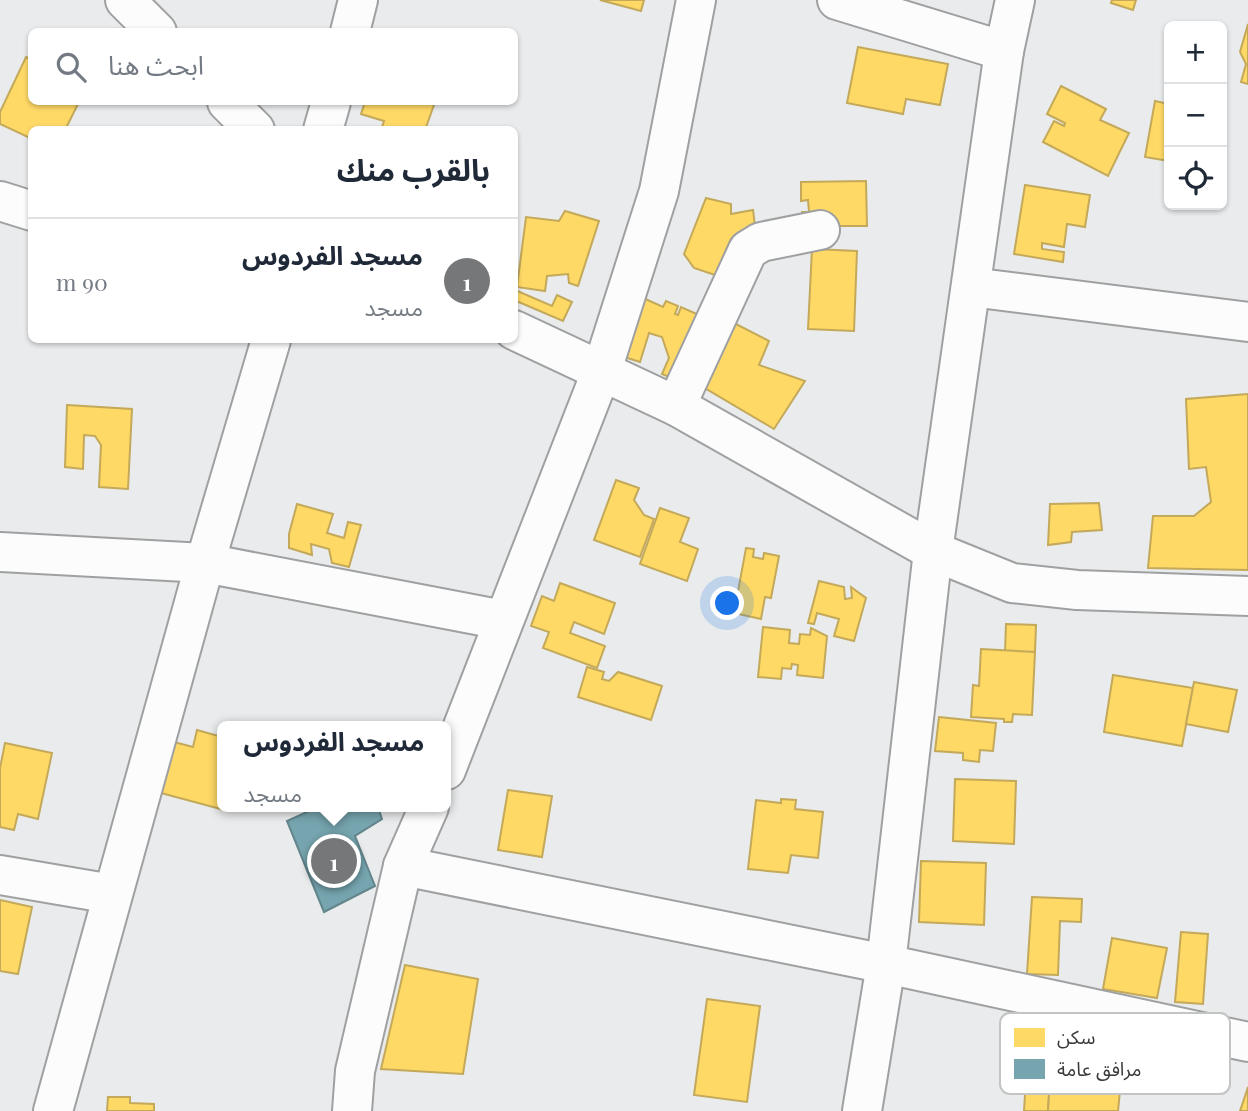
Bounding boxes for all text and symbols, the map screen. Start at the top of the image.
map controls [1164,21,1227,210]
button: + [1164,21,1227,84]
search box [28,28,518,105]
text: ابحث هنا [108,47,204,82]
icon: search [52,48,90,86]
button: − [1164,84,1227,147]
button: locate [1164,147,1227,210]
text: بالقرب منك [337,149,490,189]
text: مسجد الفردوس [242,237,423,272]
text: 90 m [56,266,108,297]
text: 1 [463,266,471,297]
text: مسجد [364,291,423,322]
your location [710,586,744,620]
popup [217,721,451,812]
text: مسجد الفردوس [243,723,425,758]
text: مسجد [243,777,302,808]
pin: 1 [311,835,357,887]
legend [1000,1013,1230,1094]
text: سكن [1057,1023,1095,1049]
text: مرافق عامة [1057,1055,1141,1081]

